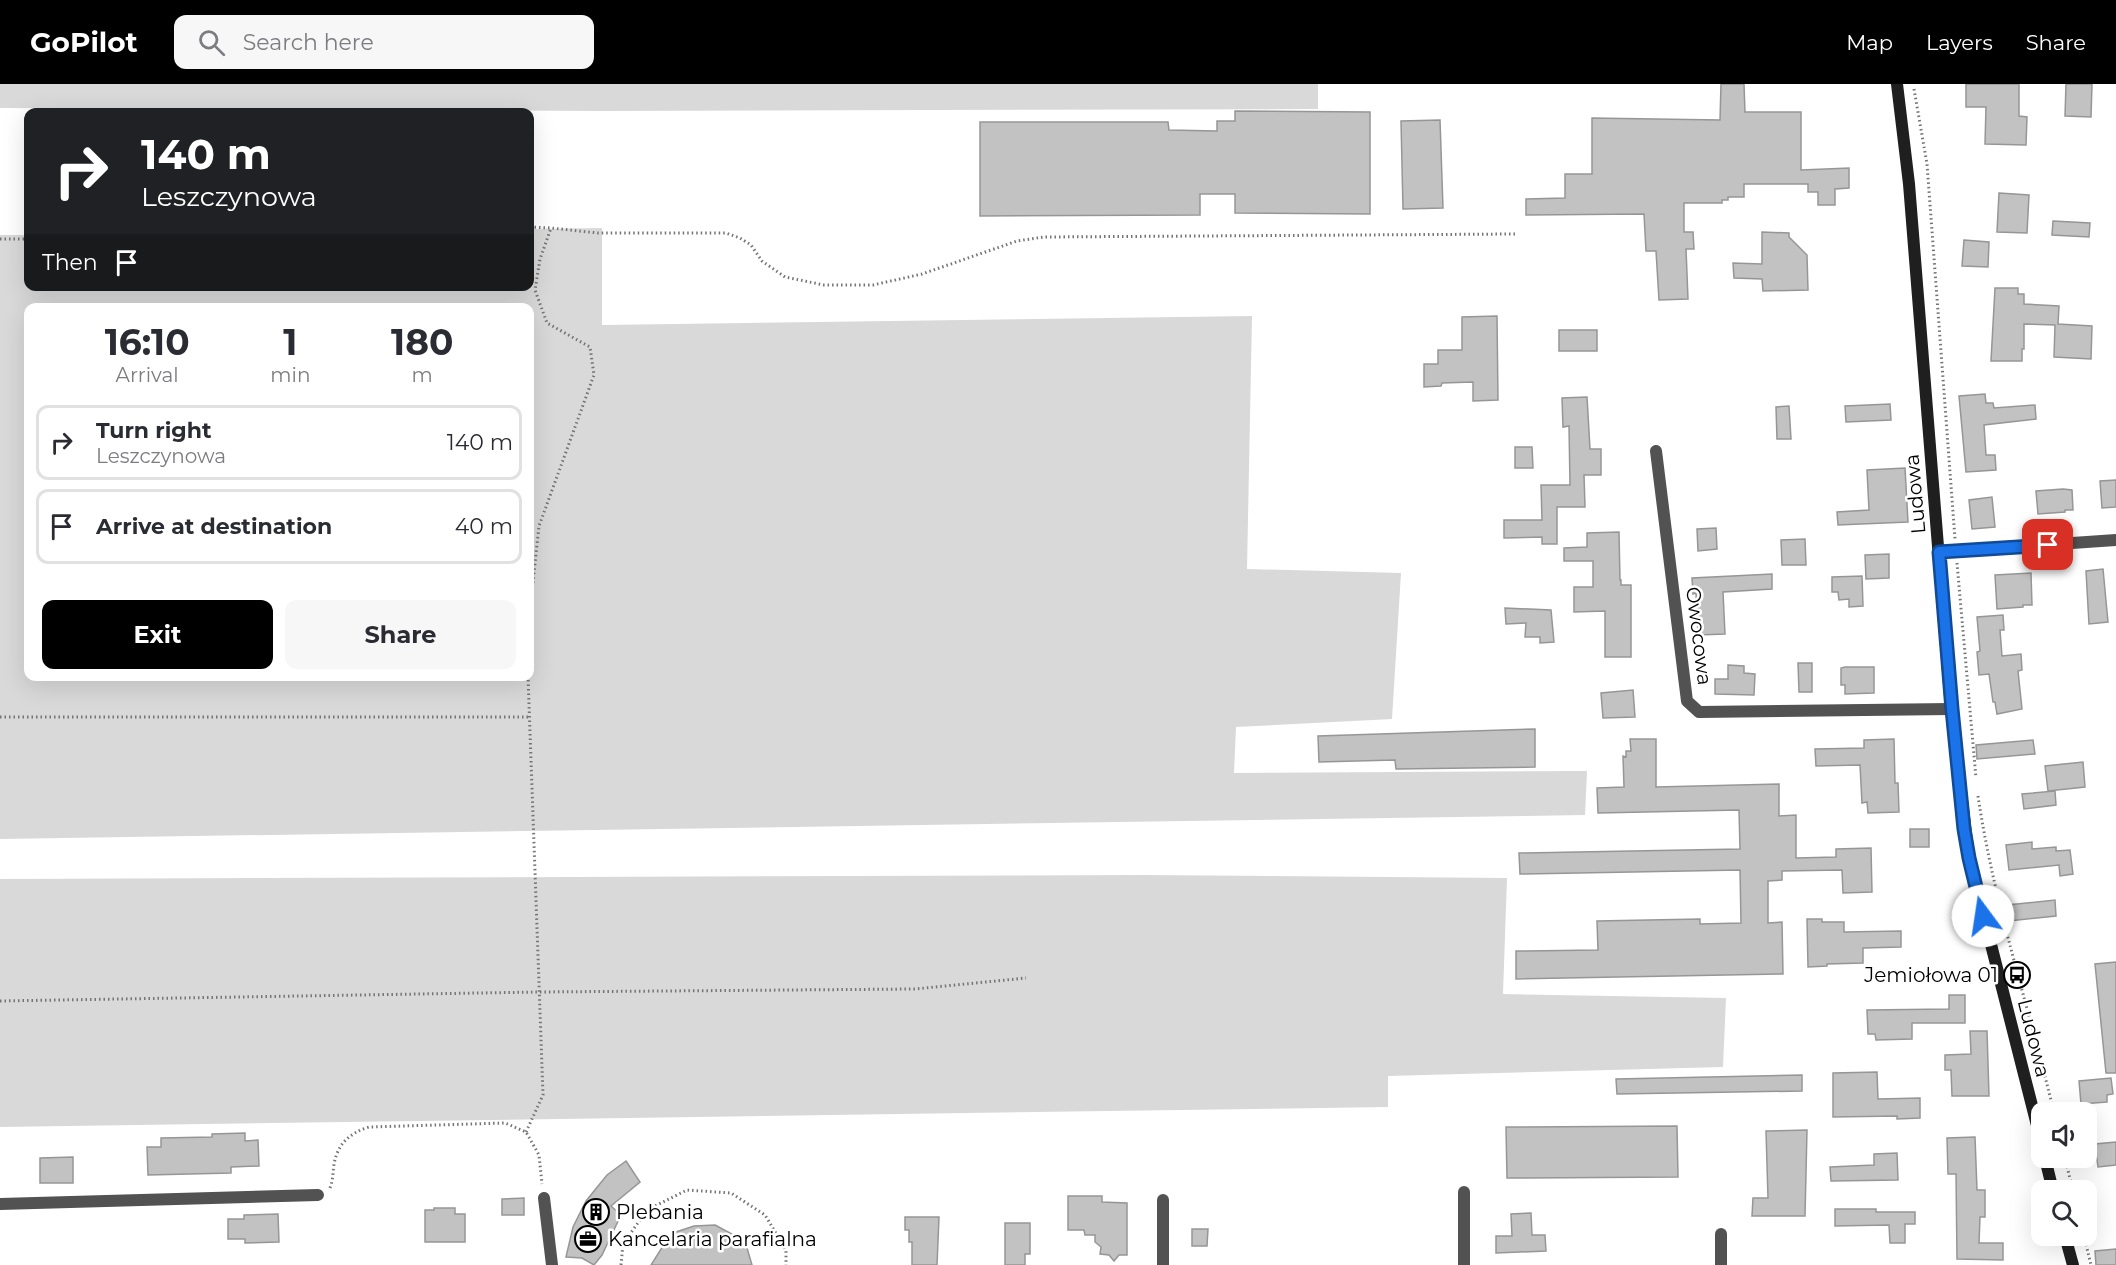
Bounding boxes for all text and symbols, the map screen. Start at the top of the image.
search box [174,15,594,69]
text: GoPilot [30,25,138,59]
icon: search [195,26,228,59]
text: Search here [243,29,374,56]
text: Map [1846,30,1893,55]
text: Layers [1926,30,1993,55]
text: Share [2026,30,2086,55]
text: 140 m [141,128,271,180]
icon: right [42,132,120,210]
text: Leszczynowa [141,180,317,213]
icon: arrive [110,246,143,279]
text: Then [42,249,98,276]
text: 16:10 [105,320,190,364]
text: 1 [283,320,297,364]
text: 180 [391,320,453,364]
text: Arrival [116,363,179,387]
text: min [270,363,310,387]
text: m [412,363,433,387]
text: Turn right [96,417,211,444]
icon: right [45,426,78,459]
text: 140 m [447,429,513,456]
text: Leszczynowa [96,444,226,468]
street label: Ludowa [1900,453,1930,535]
icon: arrive [45,510,78,543]
text: Arrive at destination [96,513,332,540]
text: 40 m [455,513,513,540]
pin [2022,519,2073,570]
icon: arrive [2031,528,2064,561]
street label: Owocowa [1681,585,1717,687]
button: Exit [42,600,273,669]
button: Share [285,600,516,669]
position arrow [1951,884,2015,948]
bus stop icon: Jemiołowa 01 [2002,960,2032,990]
place label: Jemiołowa 01 [1863,963,1998,987]
street label: Ludowa [2013,996,2055,1080]
map controls [2031,1102,2097,1246]
button: sound [2031,1102,2097,1168]
button: search [2031,1180,2097,1246]
building icon: Plebania [581,1197,611,1227]
place label: Plebania [616,1200,704,1224]
office icon: Kancelaria parafialna [573,1224,603,1254]
place label: Kancelaria parafialna [608,1227,817,1251]

